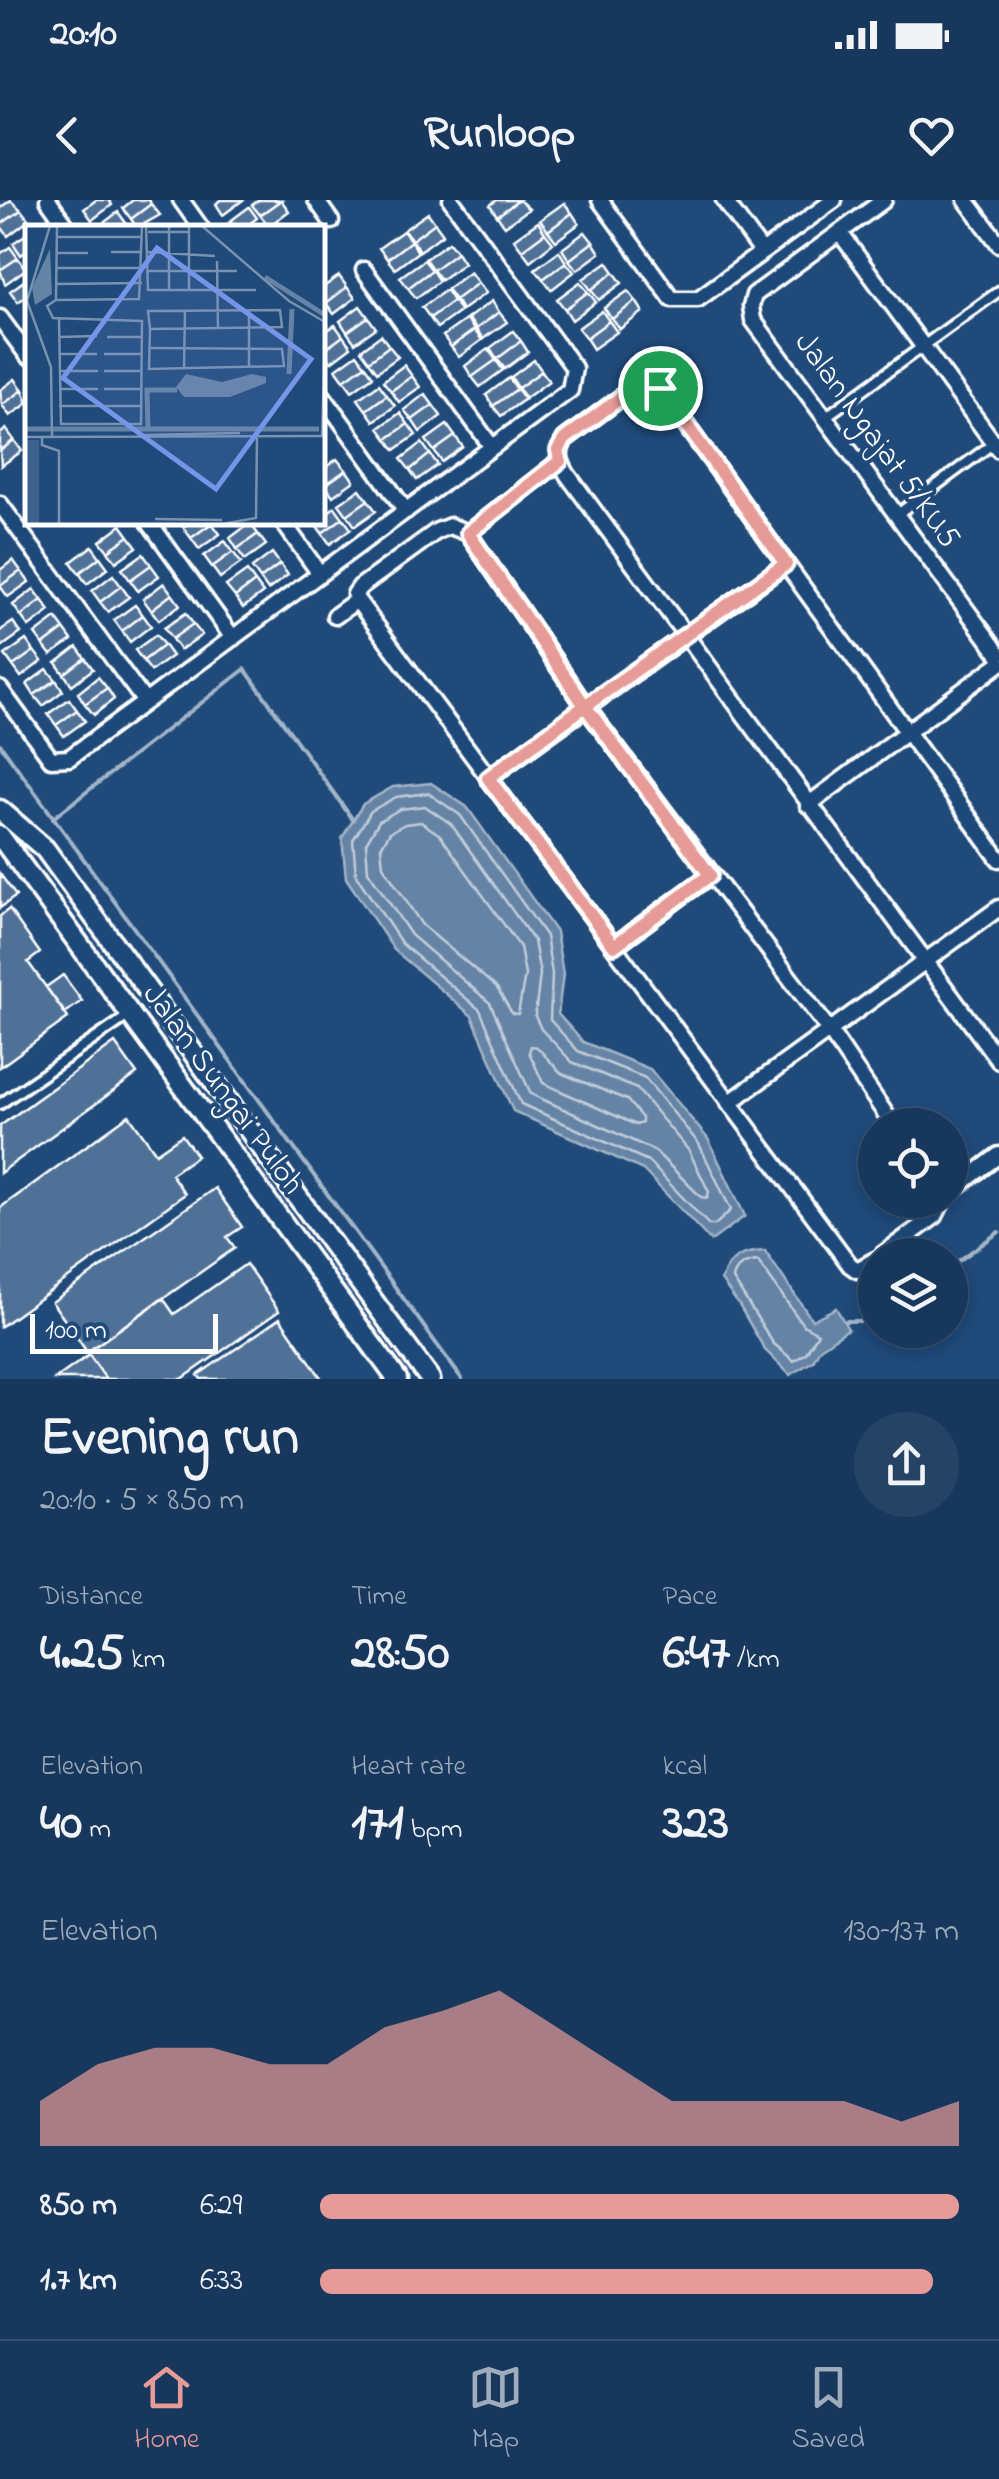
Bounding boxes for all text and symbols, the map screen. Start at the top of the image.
text: 20:10 [50,7,117,63]
text: Runloop [424,102,575,168]
icon: back [40,108,95,163]
icon: heart [904,108,959,163]
inset map [25,225,325,525]
street label: Jalan Ngajat 5/KU5 [781,323,971,559]
pin [618,346,703,431]
icon: arrive [633,361,688,416]
street label: Jalan Sungai Puloh [129,975,315,1205]
map controls [858,1108,968,1348]
button: locate [858,1108,968,1218]
button: layers [858,1238,968,1348]
scale bar [30,1309,218,1354]
text: 100 m [45,1311,107,1352]
text: Evening run [40,1400,299,1480]
button: share [854,1412,959,1517]
text: 20:10 · 5 × 850 m [40,1478,244,1525]
text: Distance [40,1577,143,1618]
text: Time [351,1577,407,1618]
text: Pace [663,1577,717,1618]
text: 4.25 [40,1618,124,1691]
text: 28:50 [351,1618,449,1691]
text: 6:47 [663,1618,730,1691]
text: km [124,1640,165,1681]
text: /km [730,1640,780,1681]
text: Elevation [40,1747,143,1788]
text: Heart rate [351,1747,466,1788]
text: kcal [663,1747,707,1788]
text: 40 [40,1788,82,1861]
text: 171 [351,1788,404,1861]
text: 323 [663,1788,729,1861]
text: m [82,1810,111,1851]
text: bpm [404,1810,462,1851]
text: Elevation [40,1909,158,1956]
text: 130–137 m [843,1909,959,1956]
text: 850 m [40,2183,117,2230]
text: 6:29 [200,2183,242,2230]
text: 1.7 km [40,2258,117,2305]
text: 6:33 [200,2258,243,2305]
tab: Home [134,2360,199,2461]
tab: Map [468,2360,523,2461]
tab: Saved [792,2360,865,2461]

